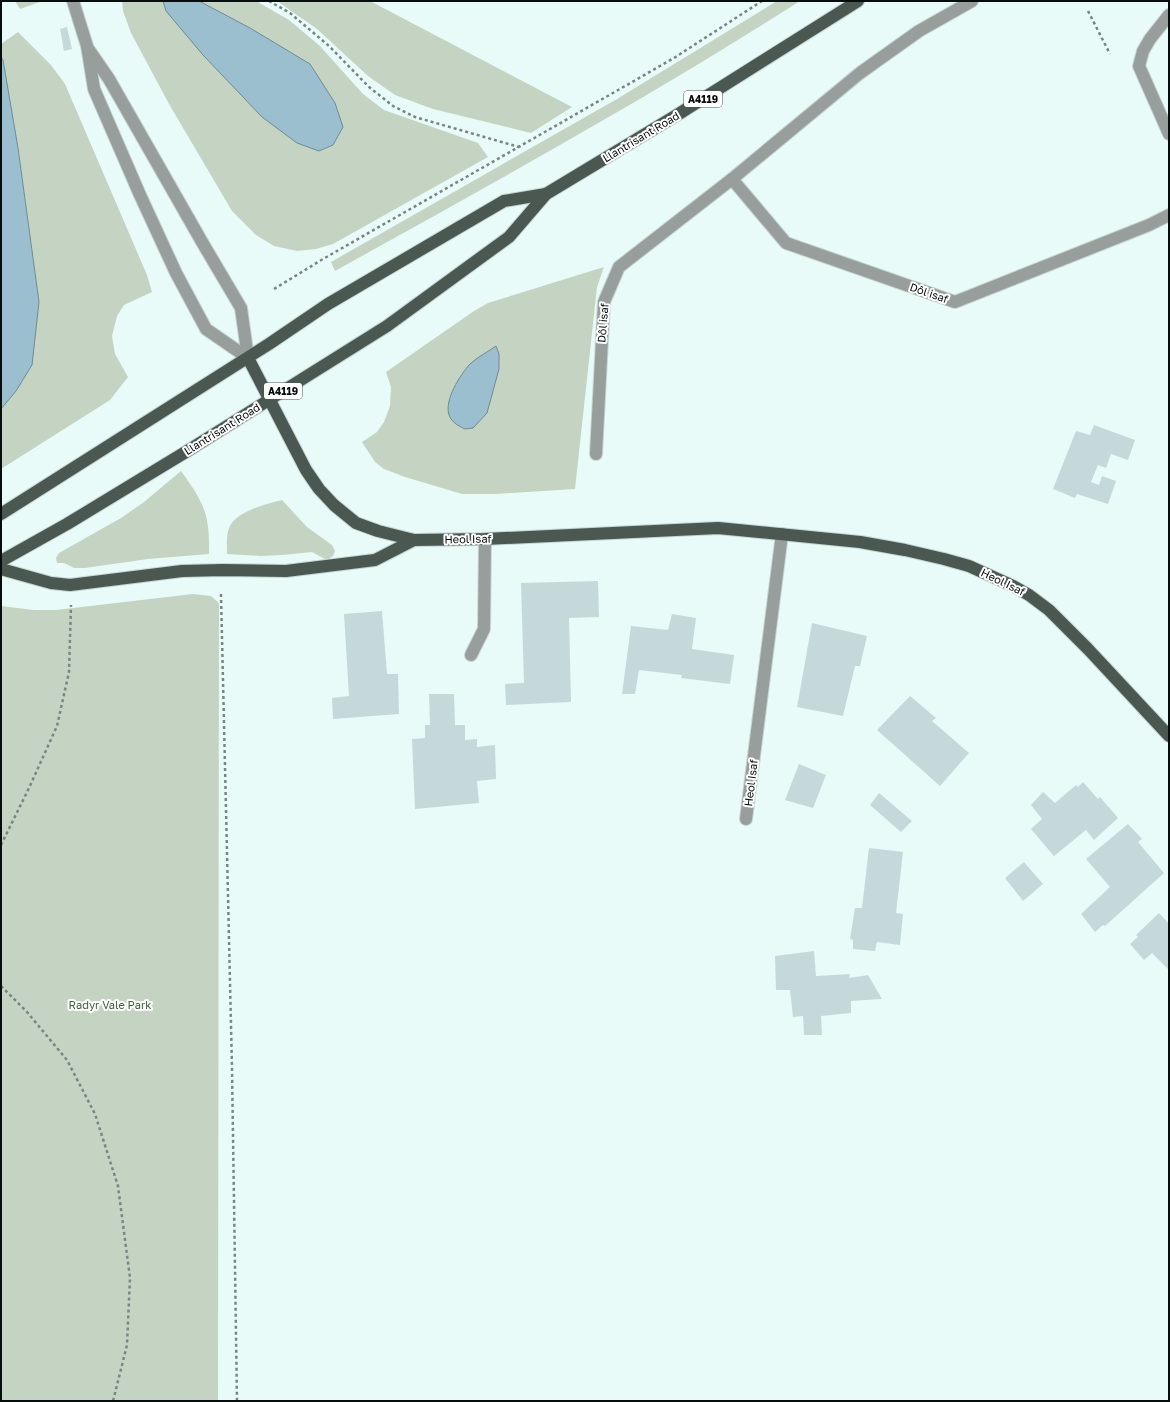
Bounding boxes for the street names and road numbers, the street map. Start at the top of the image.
road number: A4119 [684,91,722,107]
street label: Llantrisant Road [600,109,681,165]
street label: Dôl isaf [908,280,950,305]
street label: Dôl isaf [594,303,611,343]
road number: A4119 [264,383,302,399]
street label: Llantrisant Road [181,400,262,457]
street label: Heol Isaf [444,532,492,545]
street label: Heol Isaf [979,565,1027,598]
street label: Heol Isaf [741,759,760,807]

